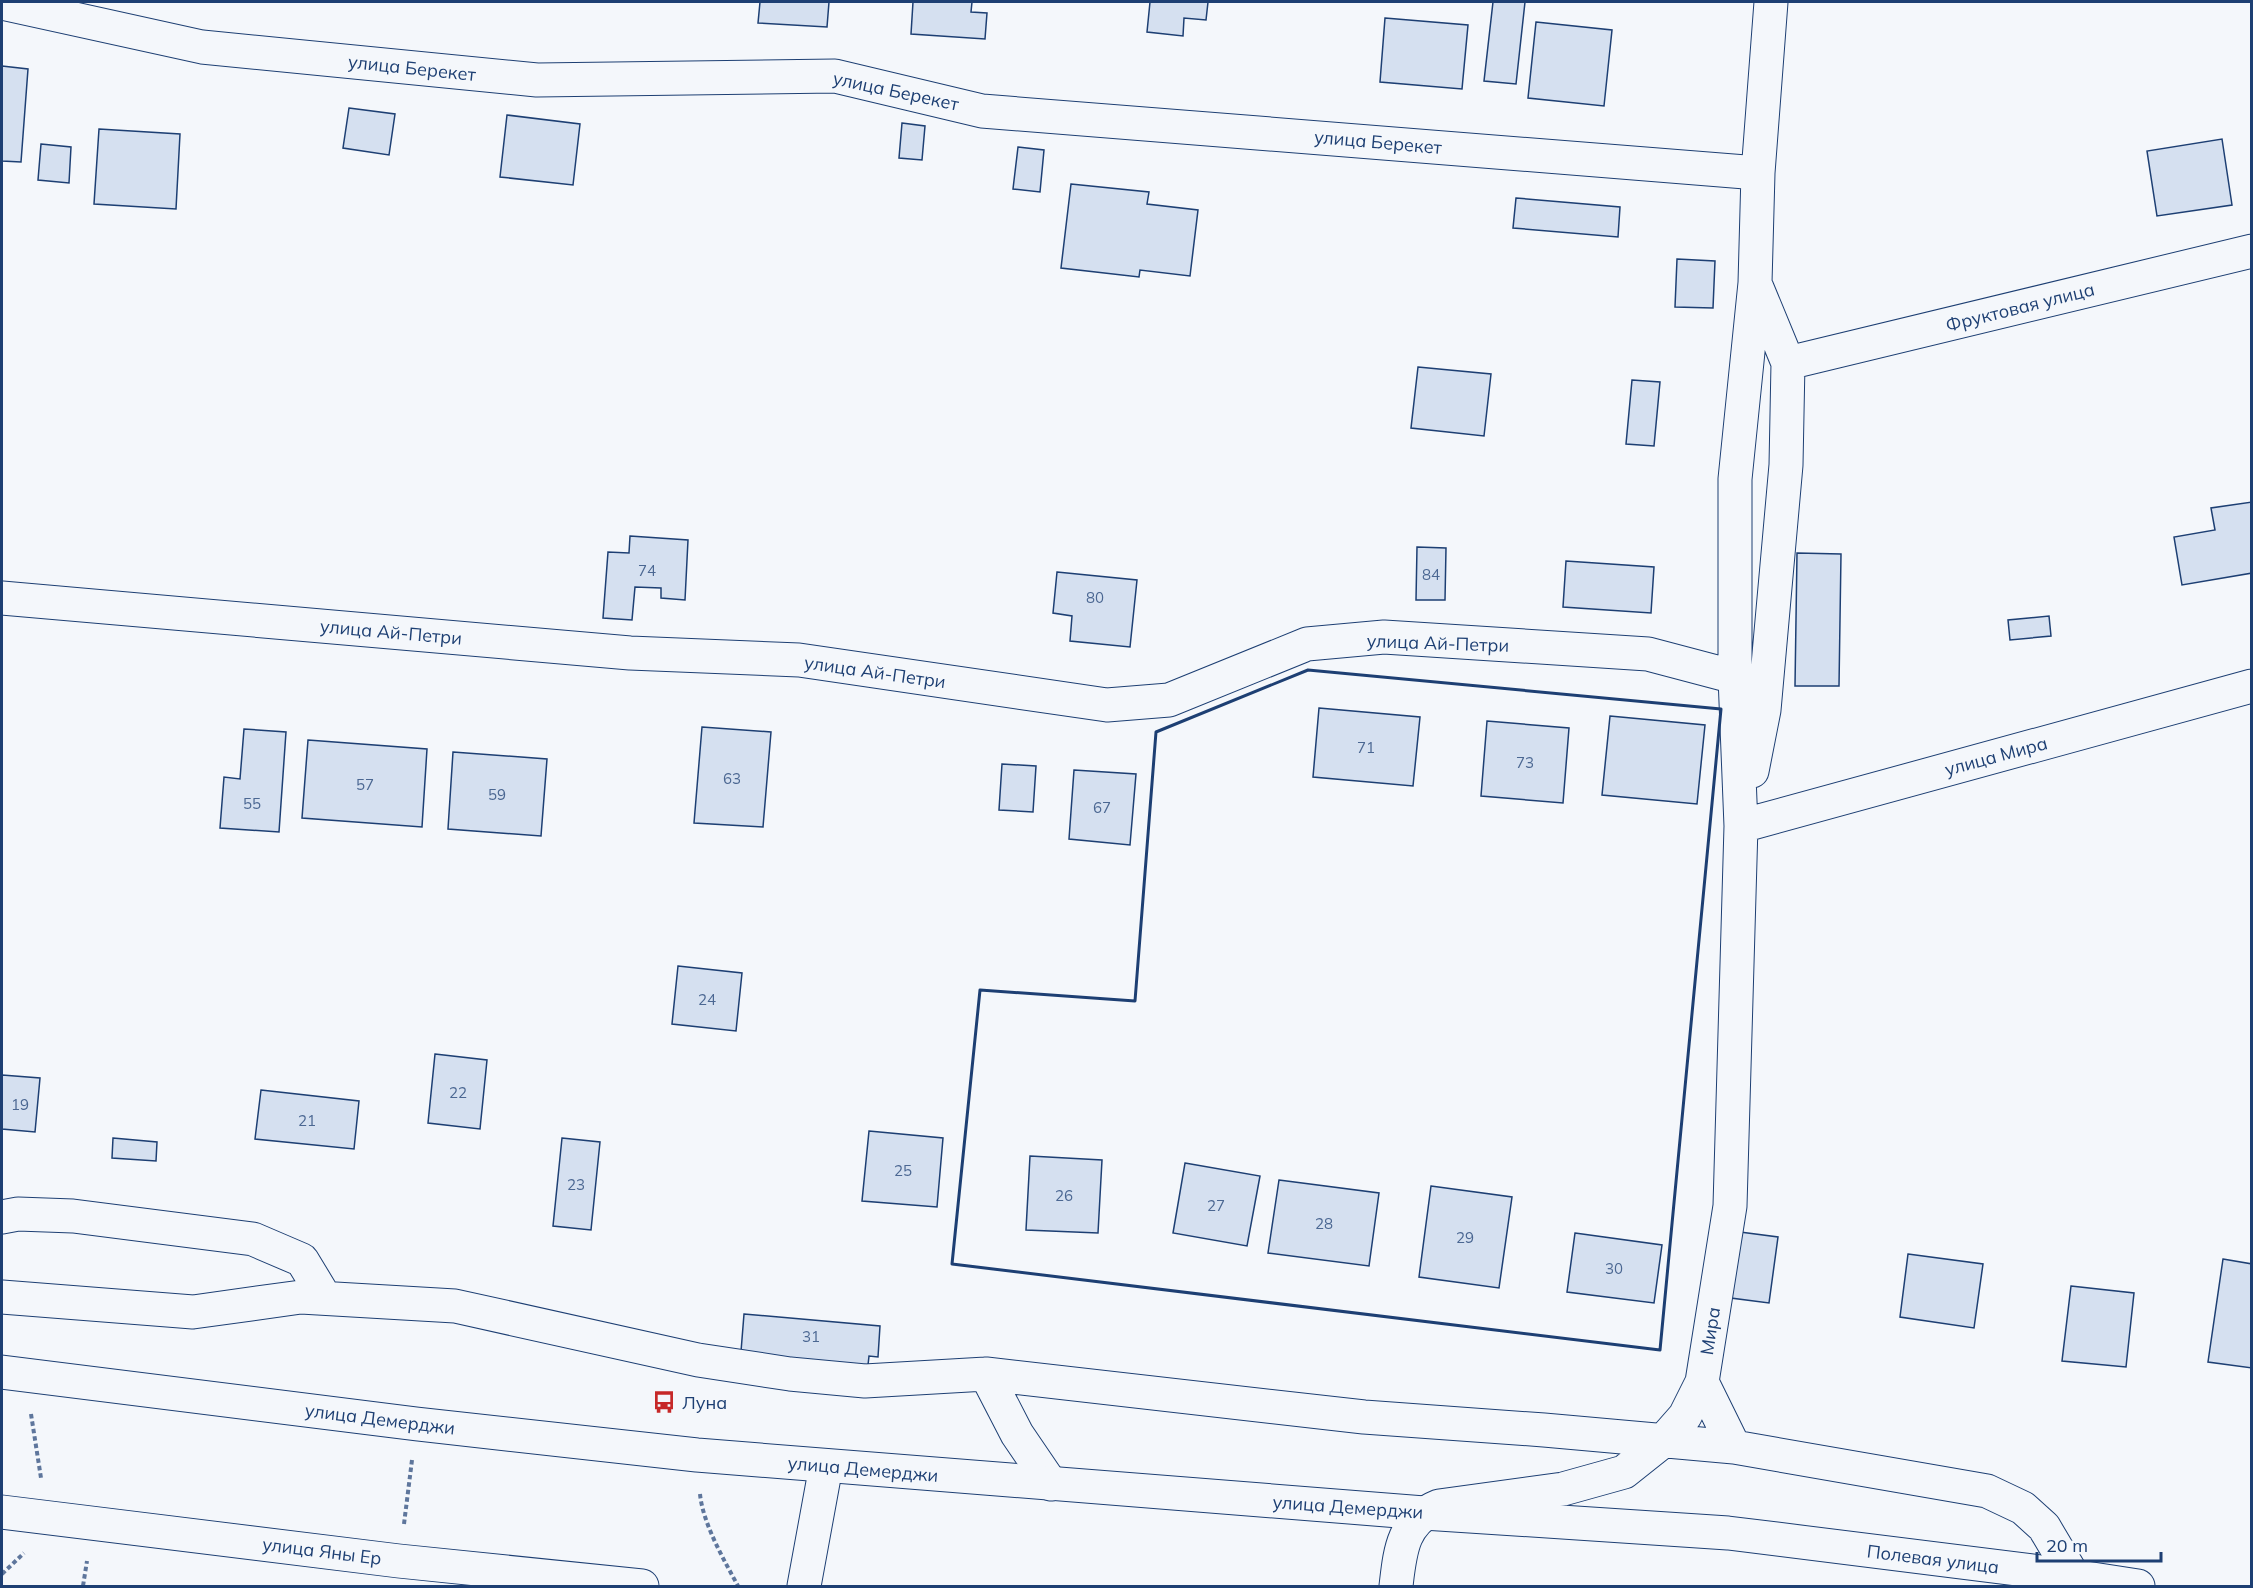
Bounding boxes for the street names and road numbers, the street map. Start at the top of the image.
street label: улица Берекет [347,50,478,86]
street label: улица Берекет [831,66,962,116]
street label: улица Берекет [1313,125,1444,159]
street label: Фруктовая улица [1943,277,2097,337]
street label: улица Ай-Петри [319,614,463,650]
street label: улица Ай-Петри [1366,629,1510,657]
street label: улица Ай-Петри [803,651,947,693]
street label: улица Мира [1942,731,2050,781]
street label: Мира [1695,1305,1725,1357]
street label: улица Демерджи [304,1398,456,1440]
street label: улица Демерджи [787,1451,939,1487]
street label: улица Демерджи [1272,1490,1424,1524]
street label: улица Яны Ер [261,1532,383,1570]
street label: Полевая улица [1866,1540,2000,1578]

